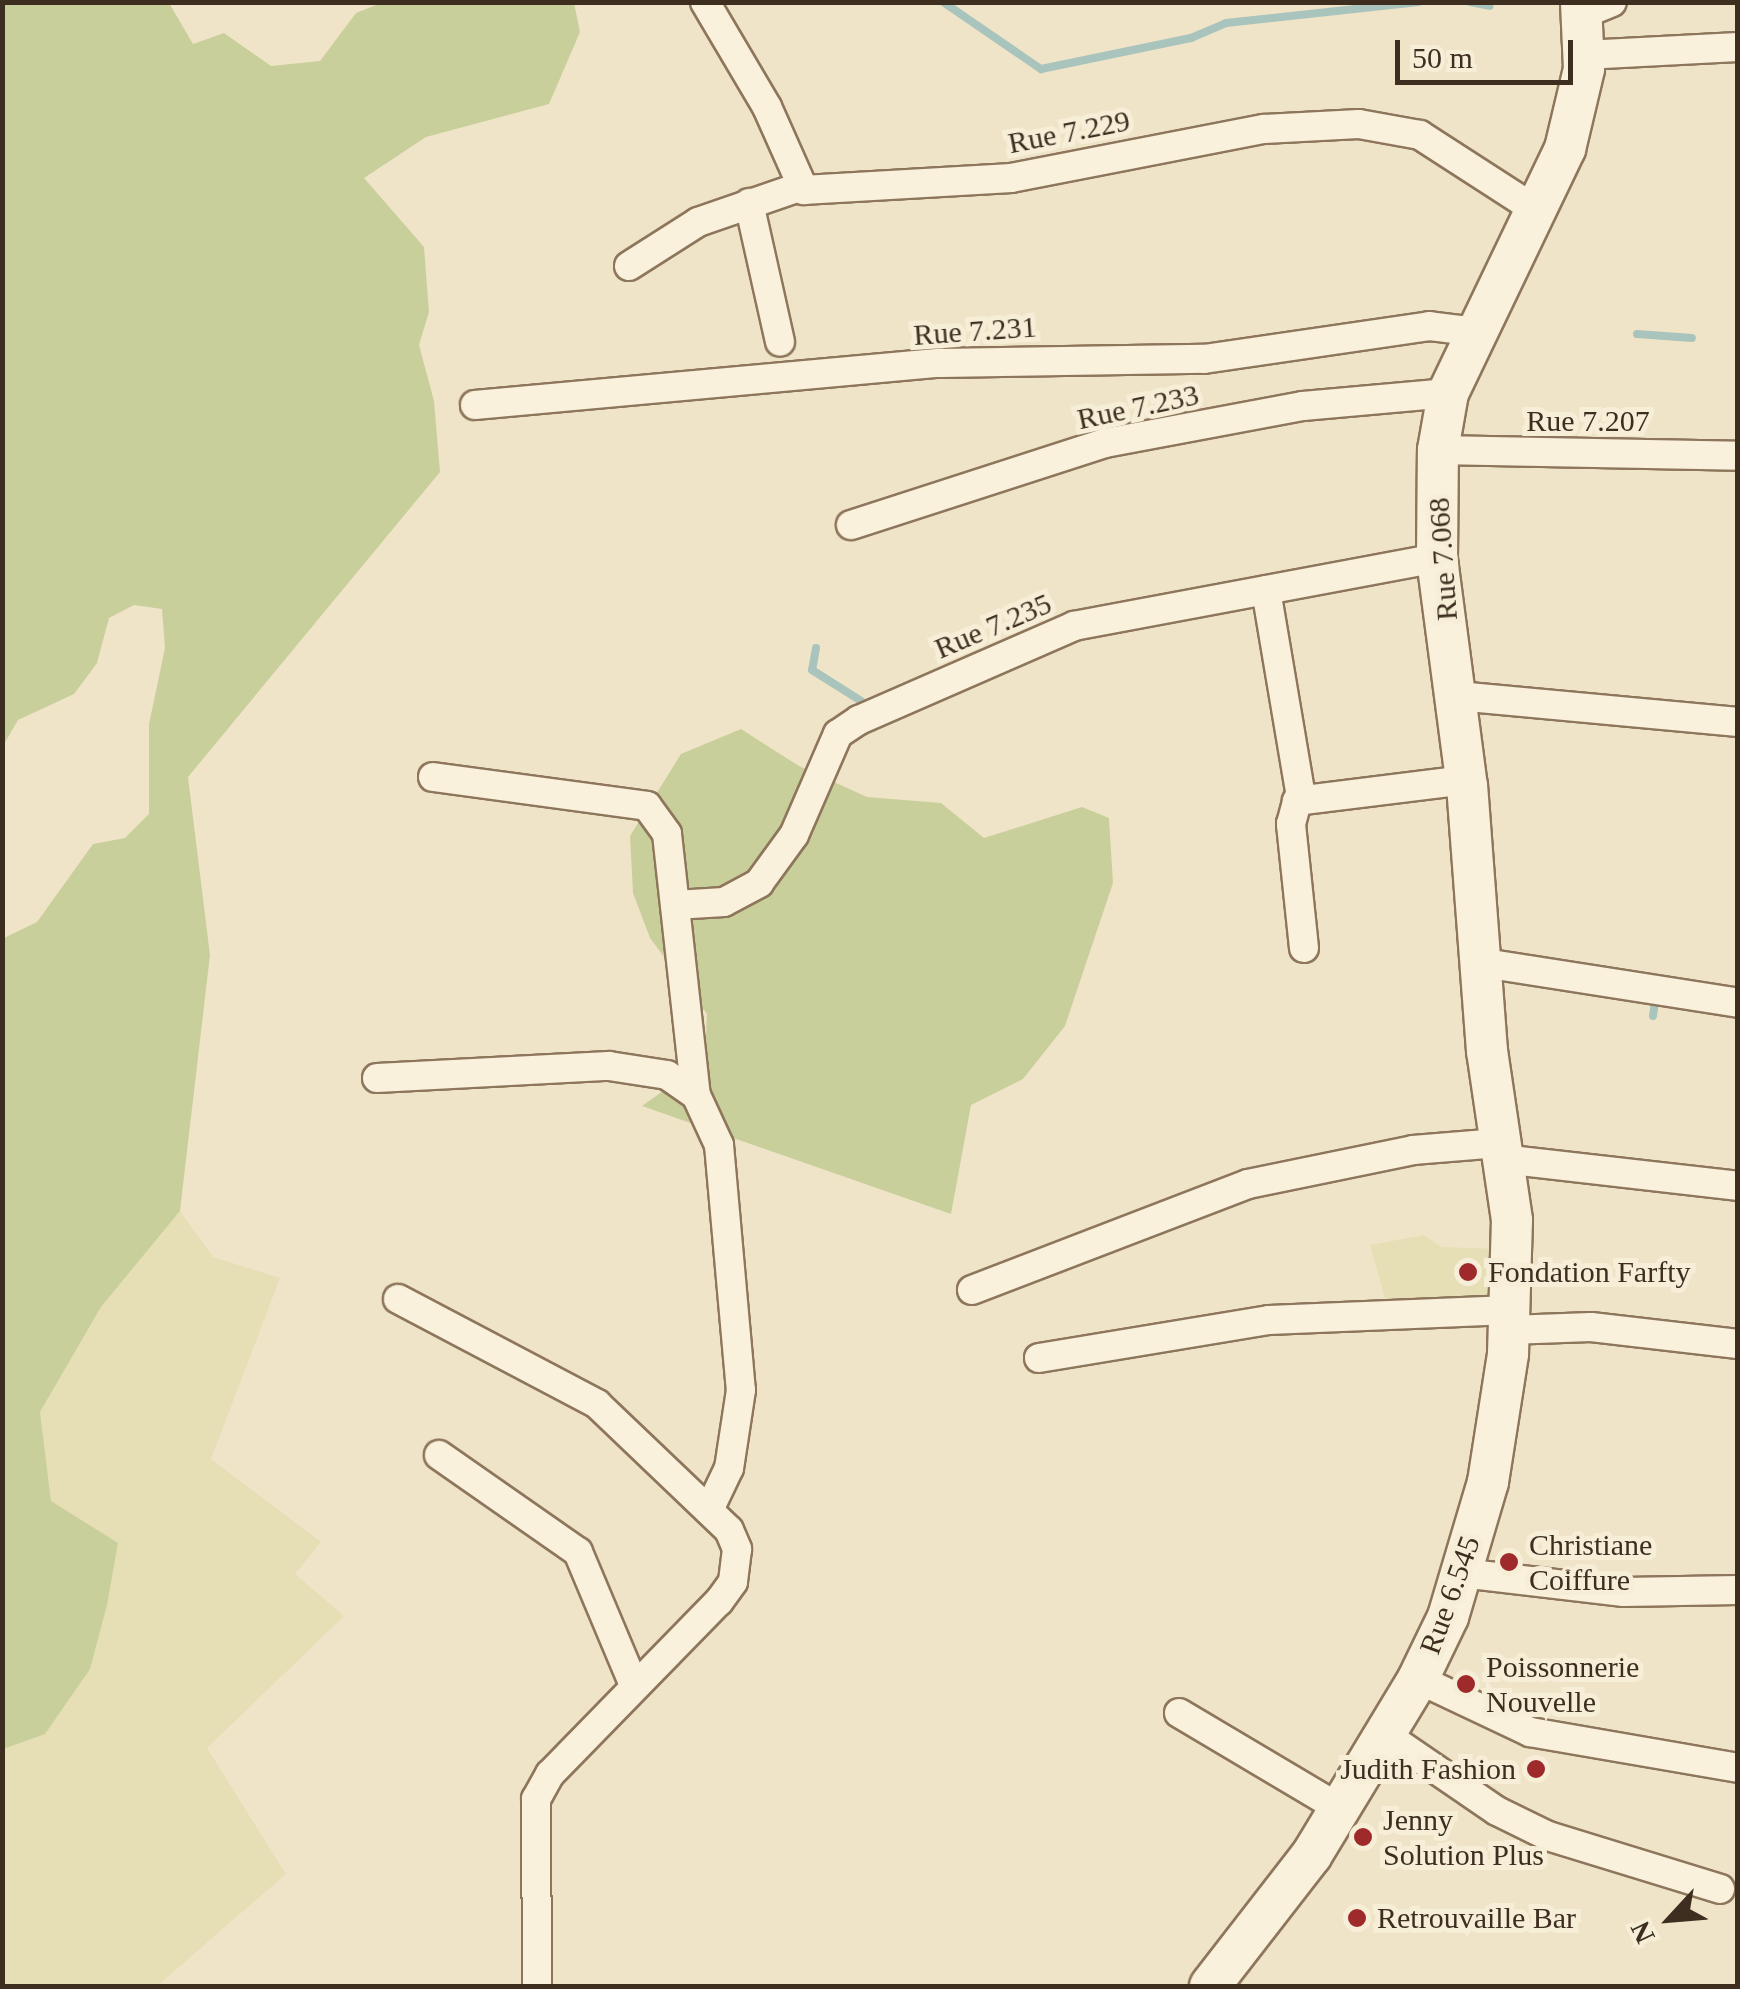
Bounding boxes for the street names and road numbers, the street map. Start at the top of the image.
street label: Rue 7.229 [1005,103,1133,161]
street label: Rue 7.231 [912,309,1038,353]
street label: Rue 7.233 [1074,377,1202,437]
street label: Rue 7.207 [1526,403,1650,439]
street label: Rue 7.068 [1421,496,1465,622]
street label: Rue 7.235 [929,585,1057,667]
street label: Rue 6.545 [1412,1531,1488,1659]

